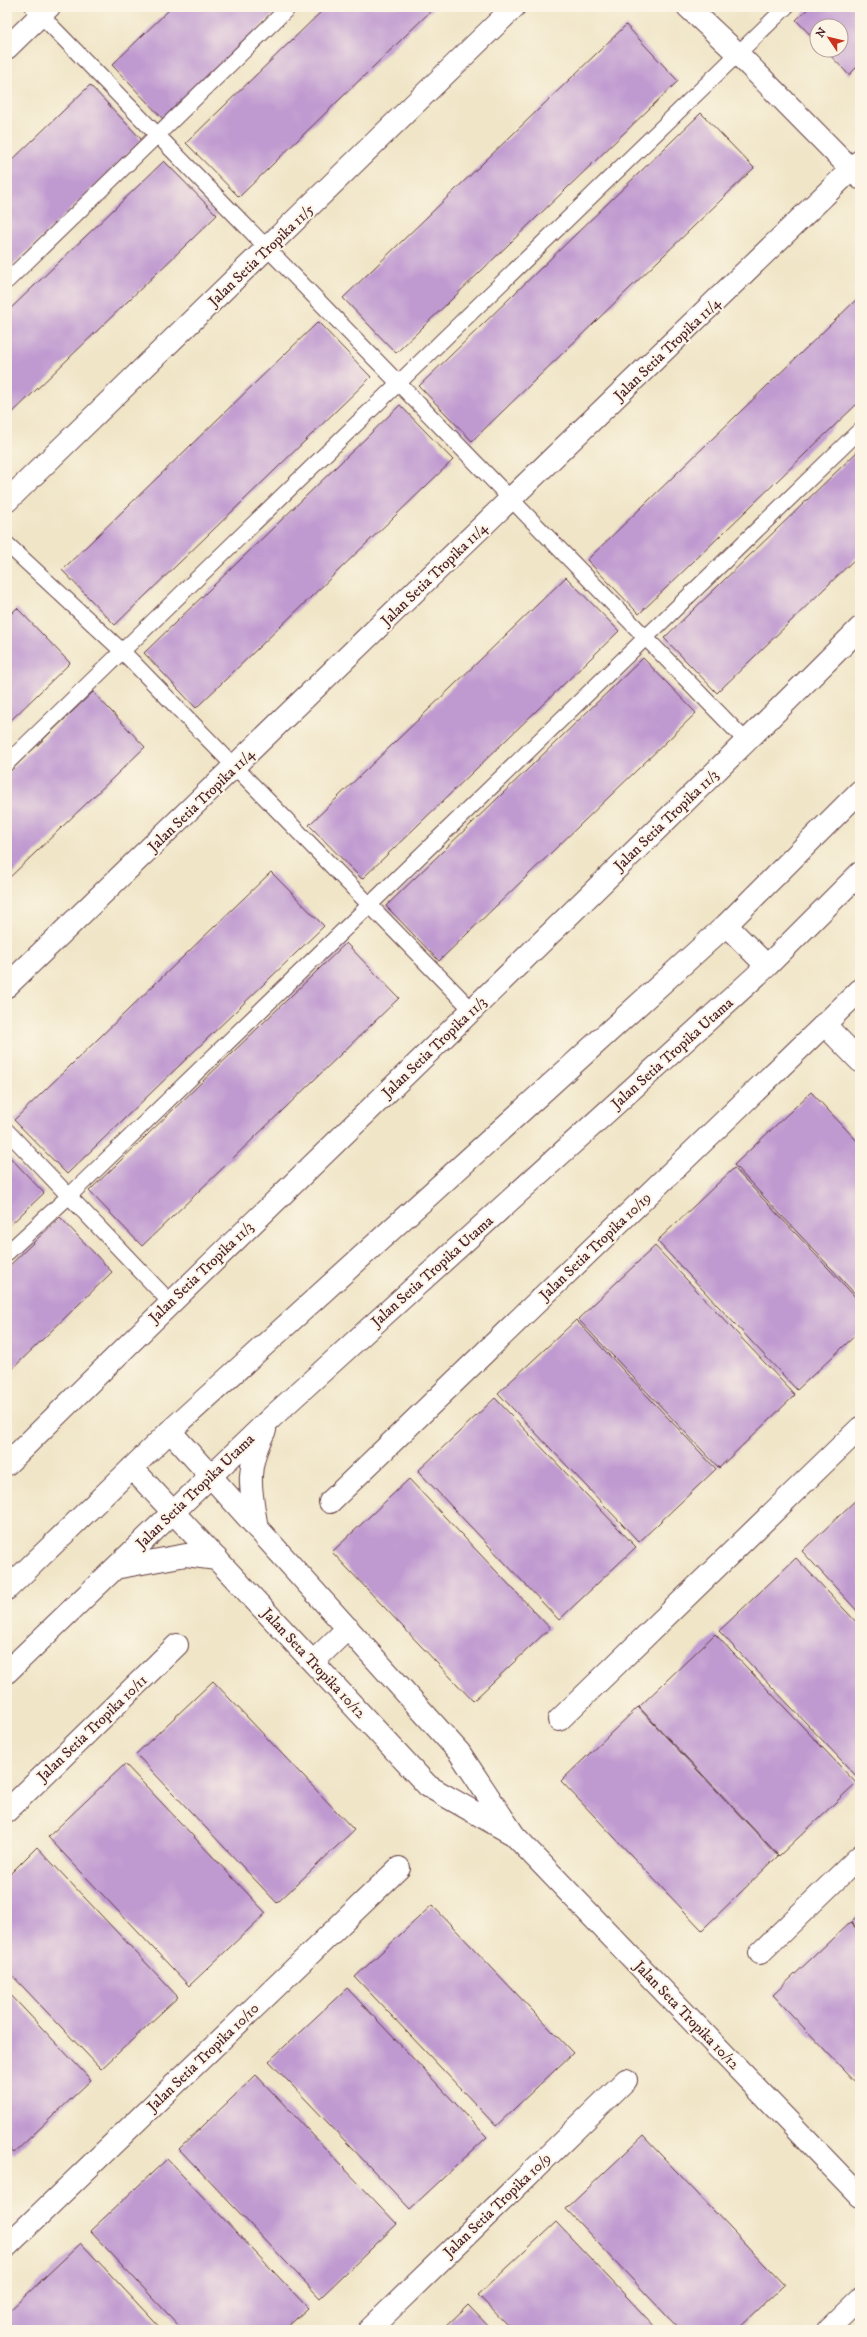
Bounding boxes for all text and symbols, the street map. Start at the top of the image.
north arrow [809,18,849,58]
text: N [813,25,830,41]
street label: Jalan Setia Tropika 11/5 [203,200,319,312]
street label: Jalan Setia Tropika 11/4 [609,293,725,406]
street label: Jalan Setia Tropika 11/4 [376,518,492,631]
street label: Jalan Setia Tropika 11/4 [143,744,259,857]
street label: Jalan Setia Tropika 11/3 [609,766,723,877]
street label: Jalan Setia Tropika 11/3 [377,993,491,1104]
street label: Jalan Setia Tropika Utama [606,993,738,1114]
street label: Jalan Setia Tropika 10/19 [534,1188,655,1306]
street label: Jalan Setia Tropika Utama [366,1211,498,1332]
street label: Jalan Setia Tropika 11/3 [144,1218,258,1329]
street label: Jalan Setia Tropika Utama [131,1429,259,1554]
street label: Jalan Seta Tropika 10/12 [256,1603,370,1723]
street label: Jalan Setia Tropika 10/11 [32,1671,151,1787]
street label: Jalan Seta Tropika 10/12 [628,1956,744,2074]
street label: Jalan Setia Tropika 10/10 [142,1999,263,2117]
street label: Jalan Setia Tropika 10/9 [438,2149,555,2263]

